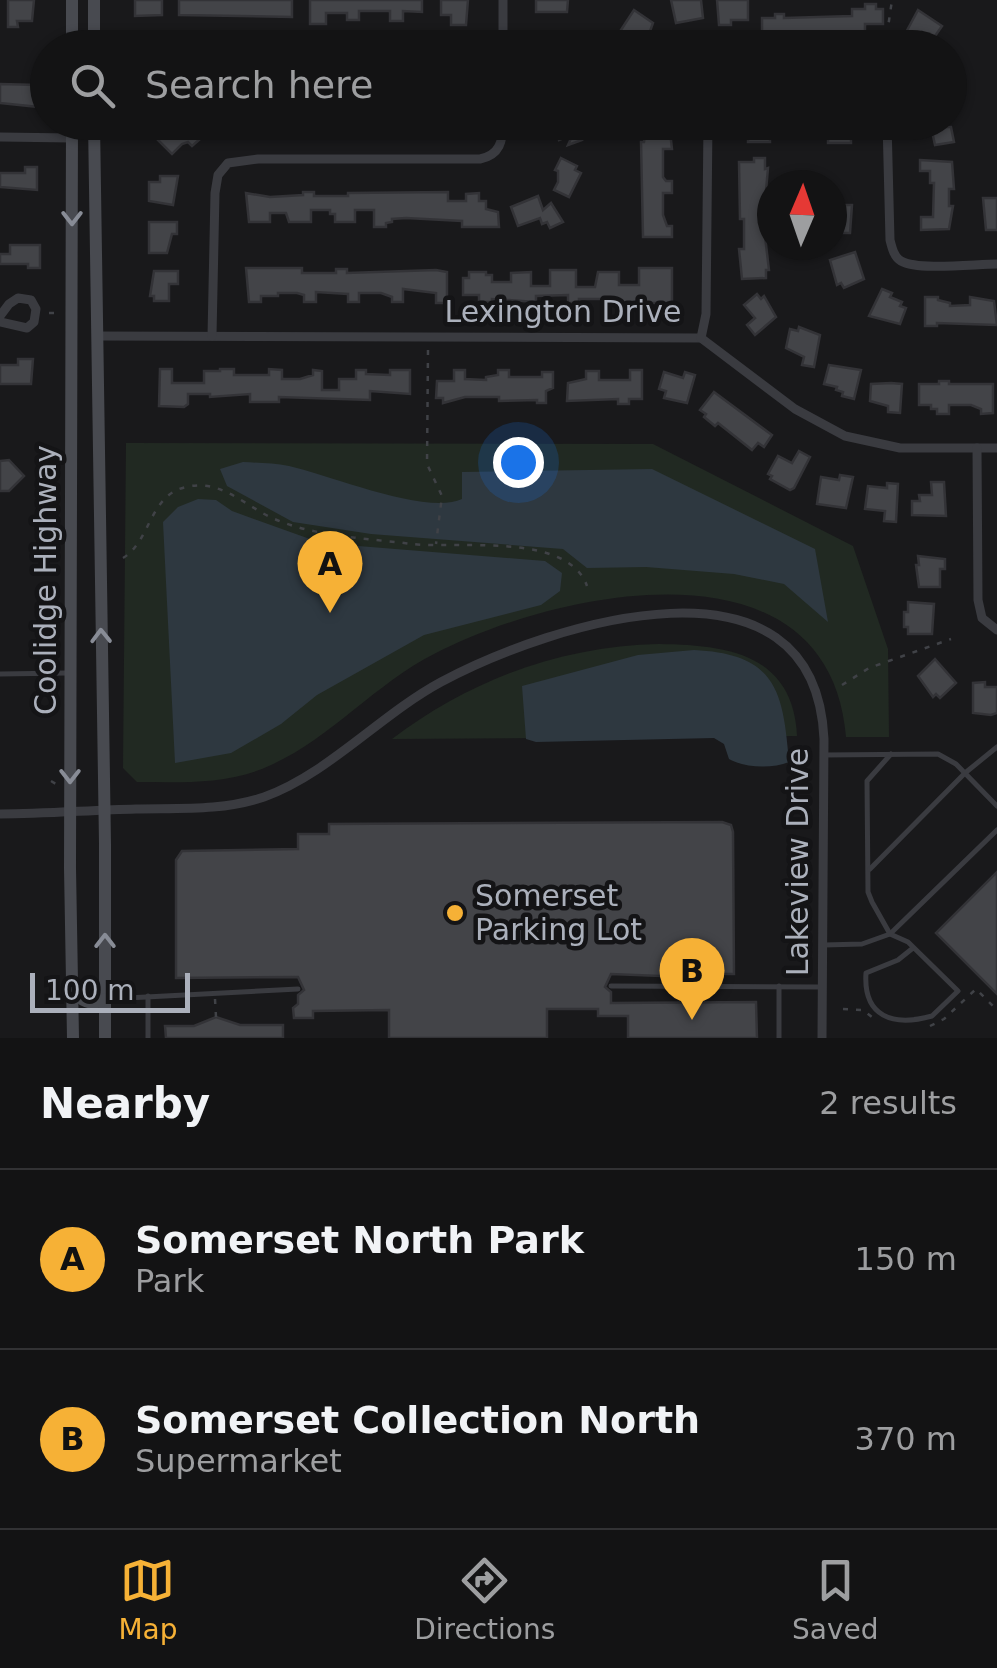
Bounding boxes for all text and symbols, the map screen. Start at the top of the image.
search box [30,30,967,140]
icon: search [65,58,120,113]
text: Search here [145,63,373,107]
north arrow [757,170,847,260]
one-way arrow [61,212,83,227]
street label: Lexington Drive [445,294,681,329]
your location [493,437,544,488]
street label: Coolidge Highway [28,445,63,715]
pin: A [298,530,362,613]
one-way arrow [90,627,112,642]
street label: Lakeview Drive [780,748,815,976]
one-way arrow [59,768,81,784]
place label: Somerset Parking Lot [475,878,642,947]
marker: Somerset Parking Lot [444,902,466,924]
one-way arrow [94,932,116,948]
pin: B [660,938,724,1020]
scale bar [30,968,190,1013]
text: 100 m [45,974,135,1007]
text: Nearby [40,1079,210,1128]
text: 2 results [819,1084,957,1122]
text: Somerset North Park [135,1218,584,1262]
text: A [60,1240,85,1278]
text: 150 m [855,1240,957,1278]
text: Park [135,1262,204,1300]
text: Somerset Collection North [135,1398,700,1442]
text: B [60,1420,85,1458]
text: 370 m [855,1420,957,1458]
text: Supermarket [135,1442,342,1480]
tab: Map [118,1553,177,1646]
tab: Directions [414,1553,555,1646]
tab: Saved [792,1553,879,1646]

